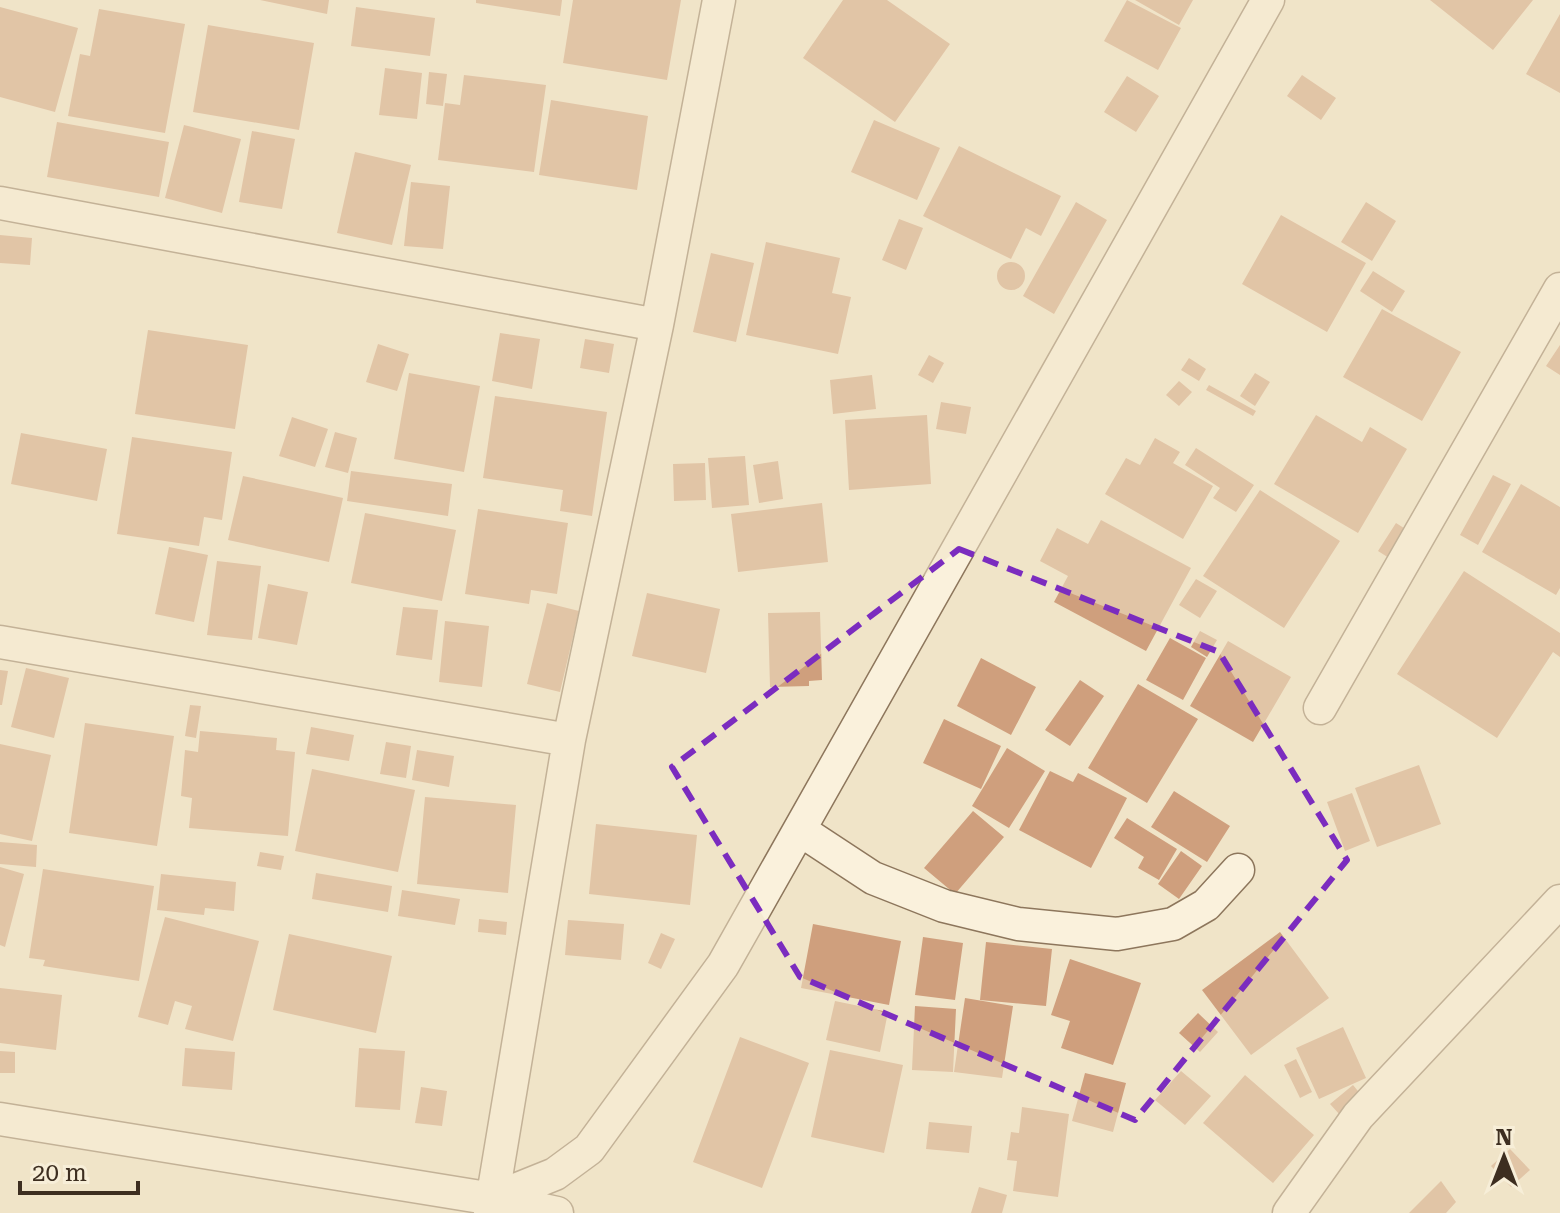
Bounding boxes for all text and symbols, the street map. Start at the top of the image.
north arrow [1464,1117,1544,1197]
text: N [1496,1125,1513,1150]
scale bar [20,1145,138,1195]
text: 20 m [32,1159,87,1187]

